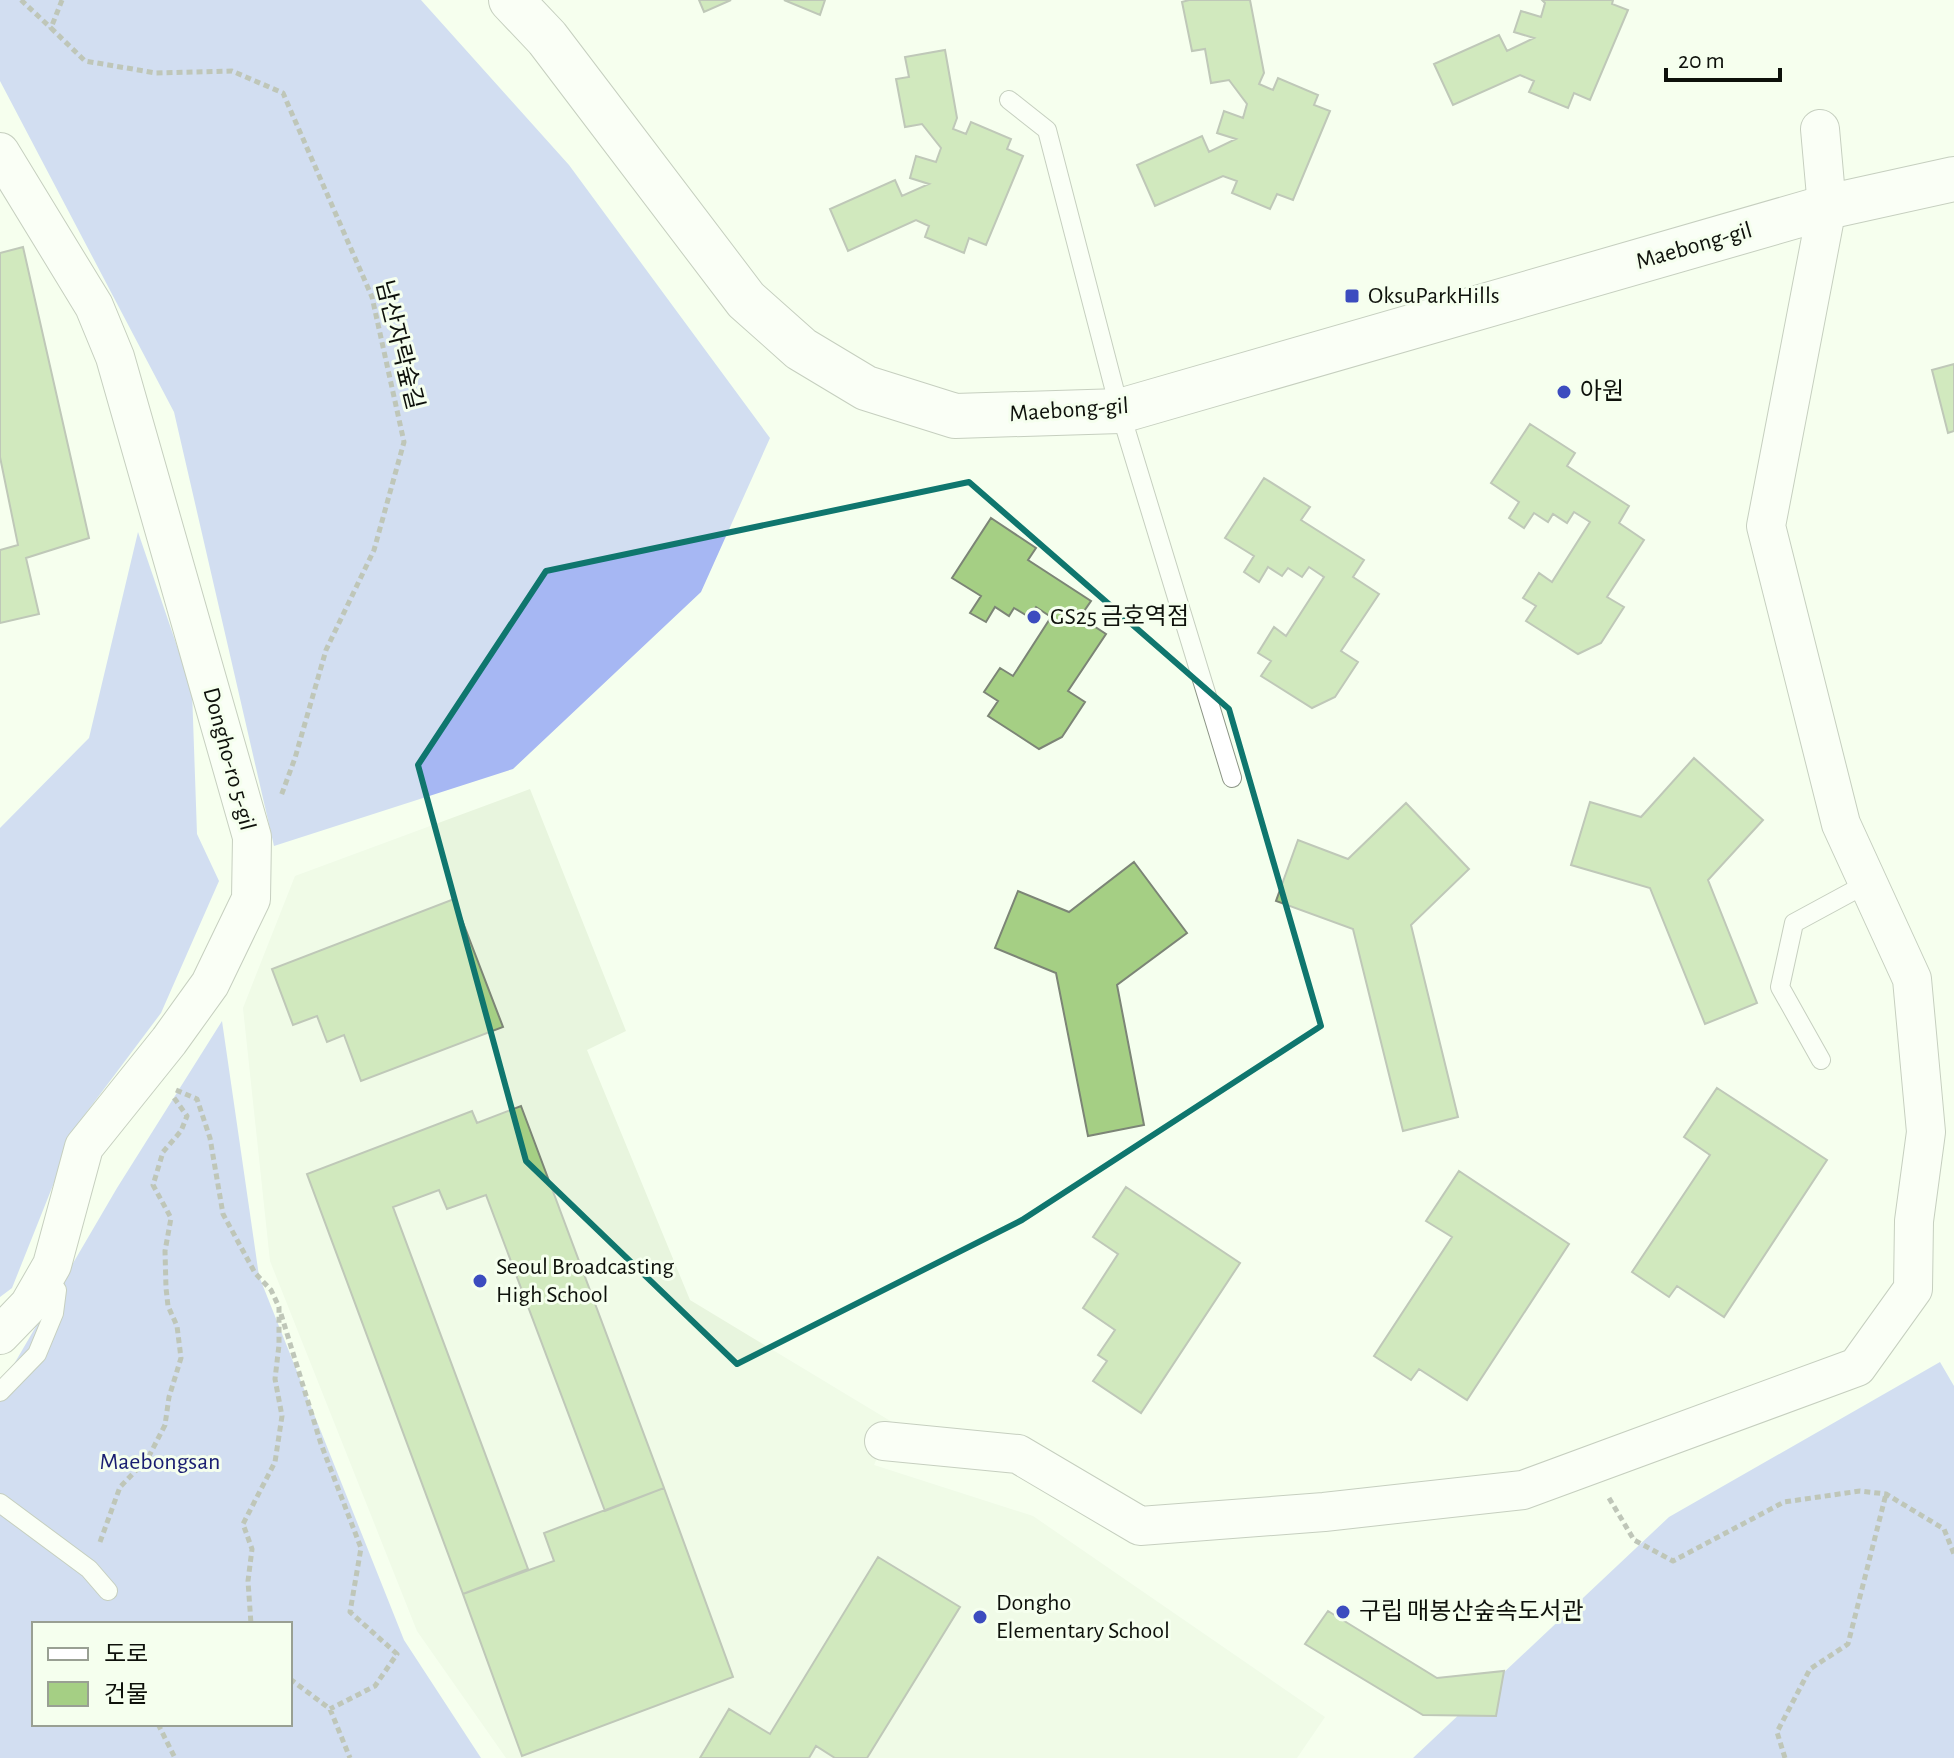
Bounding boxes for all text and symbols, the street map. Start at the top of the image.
scale bar [1666,32,1780,82]
text: 20 m [1678,49,1725,73]
street label: Maebong-gil [1633,218,1755,274]
street label: 남산자락숲길 [371,278,428,412]
place label: OksuParkHills [1368,284,1500,308]
marker: OksuParkHills [1343,287,1361,305]
place label: 아원 [1580,379,1624,404]
marker: 아원 [1555,383,1573,401]
street label: Maebong-gil [1009,394,1129,426]
place label: GS25 금호역점 [1050,603,1189,629]
marker: GS25 금호역점 [1025,608,1043,626]
street label: Dongho-ro 5-gil [198,685,260,833]
place label: Seoul Broadcasting High School [496,1255,674,1307]
marker: Seoul Broadcasting High School [471,1272,489,1290]
park label: Maebongsan [100,1450,220,1474]
place label: Dongho Elementary School [996,1591,1170,1643]
place label: 구립 매봉산숲속도서관 [1359,1599,1584,1624]
marker: 구립 매봉산숲속도서관 [1334,1603,1352,1621]
marker: Dongho Elementary School [971,1608,989,1626]
legend [32,1622,292,1726]
text: 도로 [104,1643,148,1667]
text: 건물 [104,1682,148,1707]

